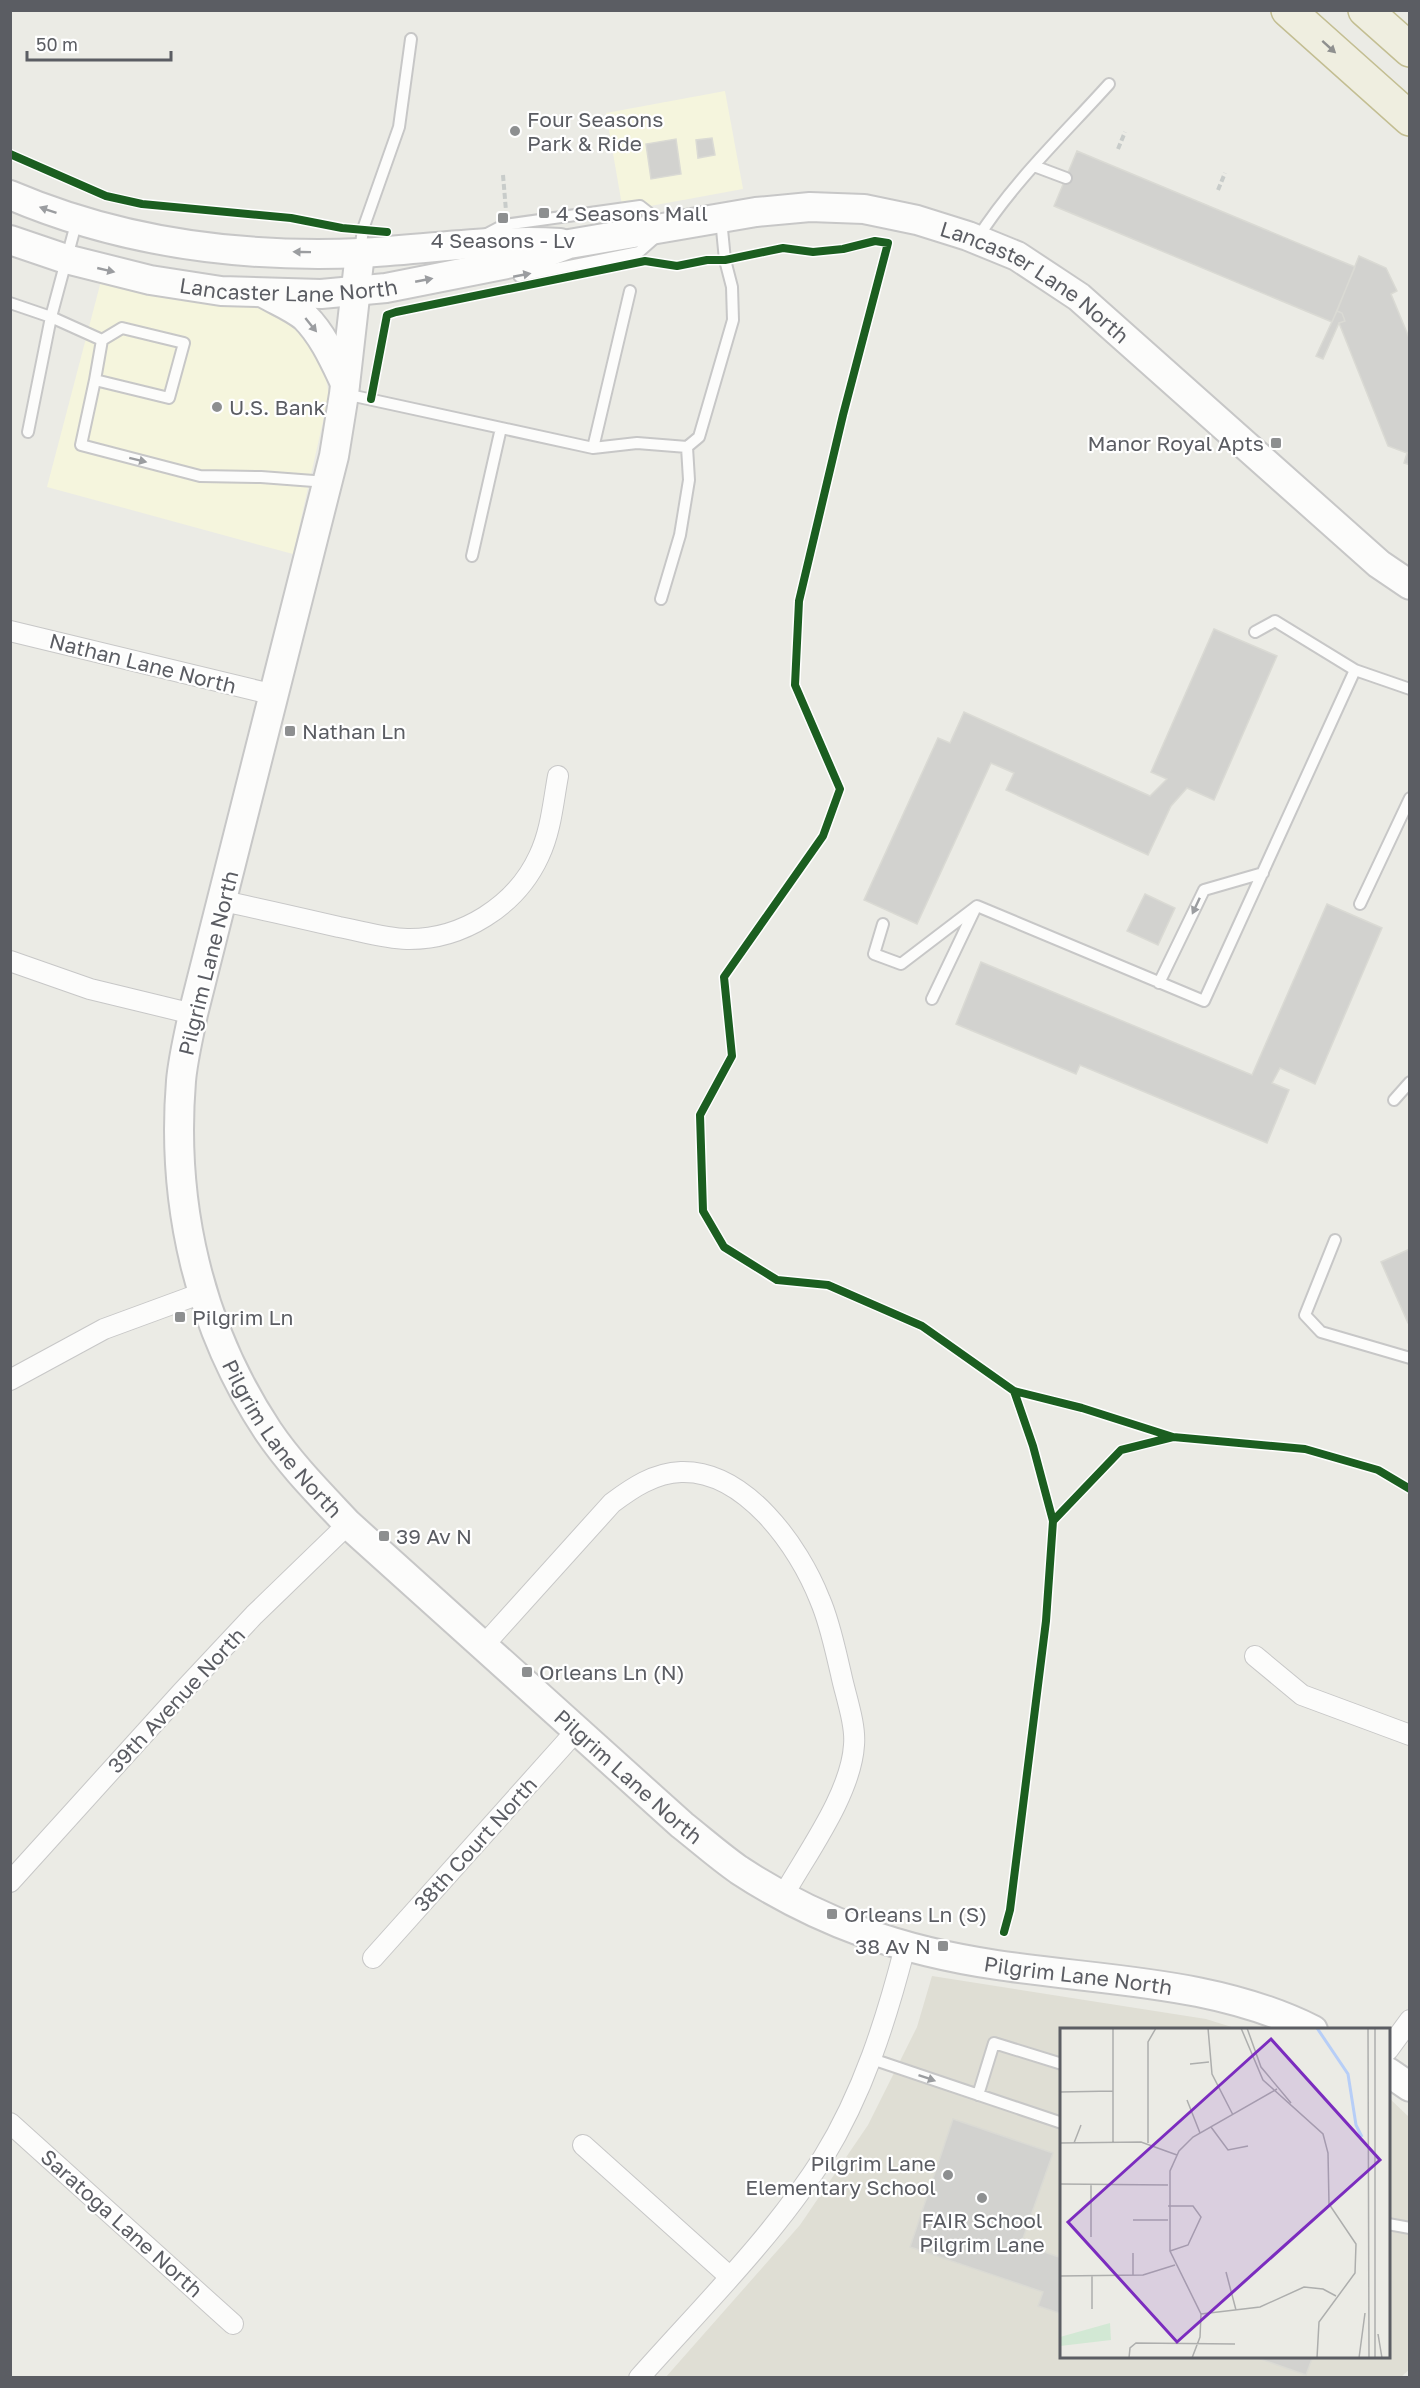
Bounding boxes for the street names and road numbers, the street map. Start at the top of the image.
street label: Lancaster Lane North [937,215,1135,348]
street label: Lancaster Lane North [178,272,400,307]
street label: Nathan Lane North [47,627,239,699]
street label: Pilgrim Lane North [172,868,244,1058]
street label: Pilgrim Lane North [217,1355,348,1523]
street label: 39th Avenue North [102,1622,250,1778]
street label: Pilgrim Lane North [549,1704,708,1849]
street label: 38th Court North [408,1771,542,1917]
street label: Pilgrim Lane North [982,1950,1174,2000]
street label: Saratoga Lane North [36,2143,208,2303]

